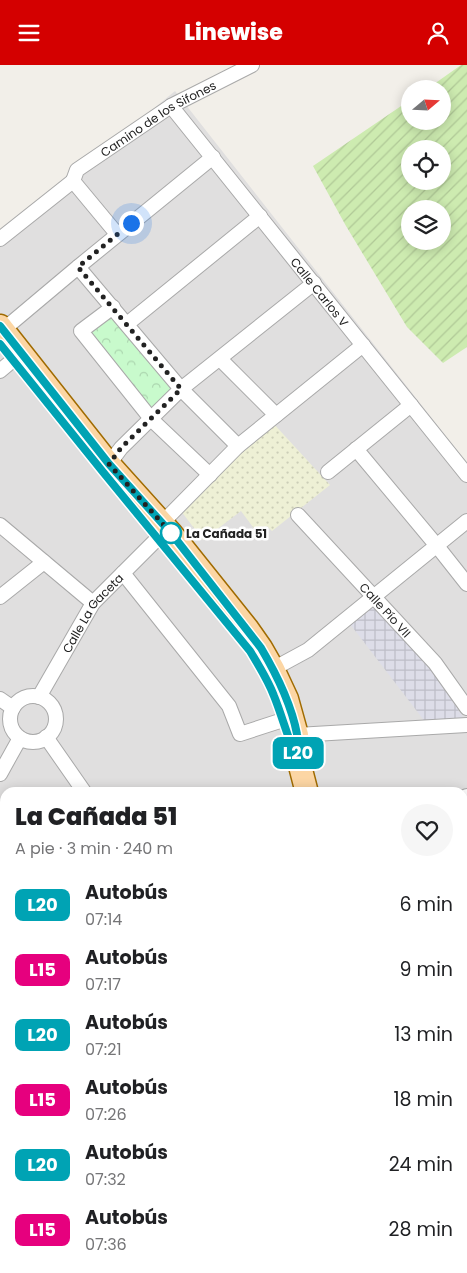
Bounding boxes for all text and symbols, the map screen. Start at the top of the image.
text: Linewise [184,17,283,48]
icon: menu [15,19,43,47]
icon: person [424,19,452,47]
street label: Camino de los Sifones [97,76,219,160]
north arrow [401,80,451,130]
map controls [401,80,451,250]
button: locate [401,140,451,190]
button: layers [401,200,451,250]
your location [119,211,144,236]
street label: Calle Carlos V [287,254,353,330]
marker: La Cañada 51 [160,522,182,544]
place label: La Cañada 51 [186,525,267,542]
street label: Calle La Gaceta [58,569,127,656]
street label: Calle Pío VII [356,579,415,641]
line badge: L20 [269,737,327,769]
text: L20 [283,740,313,765]
text: La Cañada 51 [15,800,177,833]
button: heart [401,804,453,856]
text: A pie · 3 min · 240 m [15,837,173,860]
text: Autobús [85,879,168,906]
text: 6 min [399,891,453,918]
text: L20 [27,892,58,917]
text: 07:14 [85,908,122,931]
text: Autobús [85,944,168,971]
text: 9 min [400,956,453,983]
text: L15 [29,957,56,982]
text: 07:17 [85,973,121,996]
text: Autobús [85,1009,168,1036]
text: 13 min [394,1021,453,1048]
text: L20 [27,1022,58,1047]
text: 07:21 [85,1038,122,1061]
text: Autobús [85,1074,168,1101]
text: 18 min [393,1086,453,1113]
text: L15 [29,1087,56,1112]
text: 07:26 [85,1103,127,1126]
text: Autobús [85,1139,168,1166]
text: 24 min [389,1151,453,1178]
text: L20 [27,1152,58,1177]
text: 07:32 [85,1168,126,1191]
text: Autobús [85,1204,168,1231]
text: 28 min [389,1216,453,1243]
text: L15 [29,1217,56,1242]
text: 07:36 [85,1233,127,1256]

